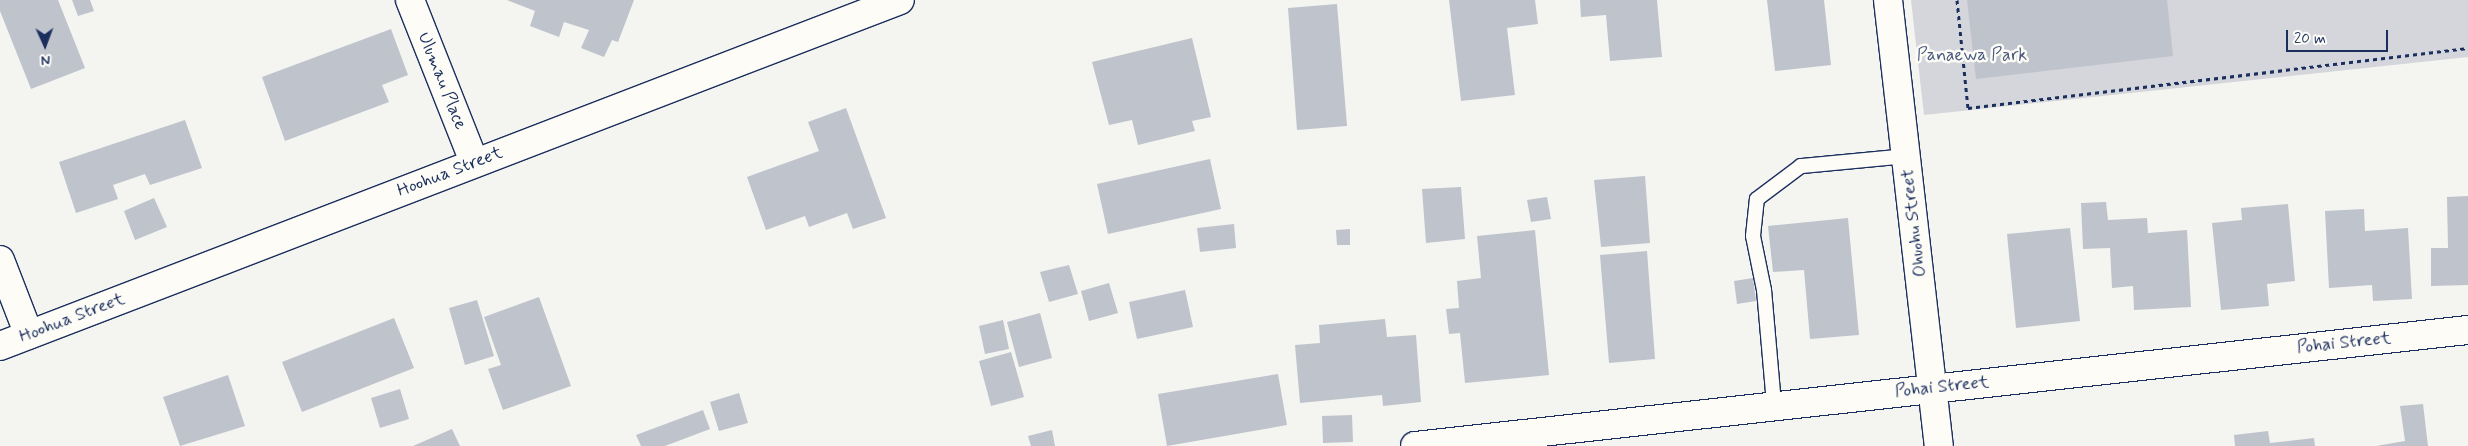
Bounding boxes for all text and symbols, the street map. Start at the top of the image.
north arrow [20,20,70,70]
scale bar [2288,20,2390,52]
street label: Ulumau Place [413,29,471,133]
text: 20 m [2294,29,2326,49]
park label: Panaewa Park [1917,44,2027,66]
text: N [41,51,51,69]
street label: Hoohua Street [394,142,506,202]
street label: Ohuohu Street [1897,168,1931,278]
street label: Hoohua Street [16,288,128,348]
street label: Pohai Street [2296,327,2392,359]
street label: Pohai Street [1894,371,1990,403]

